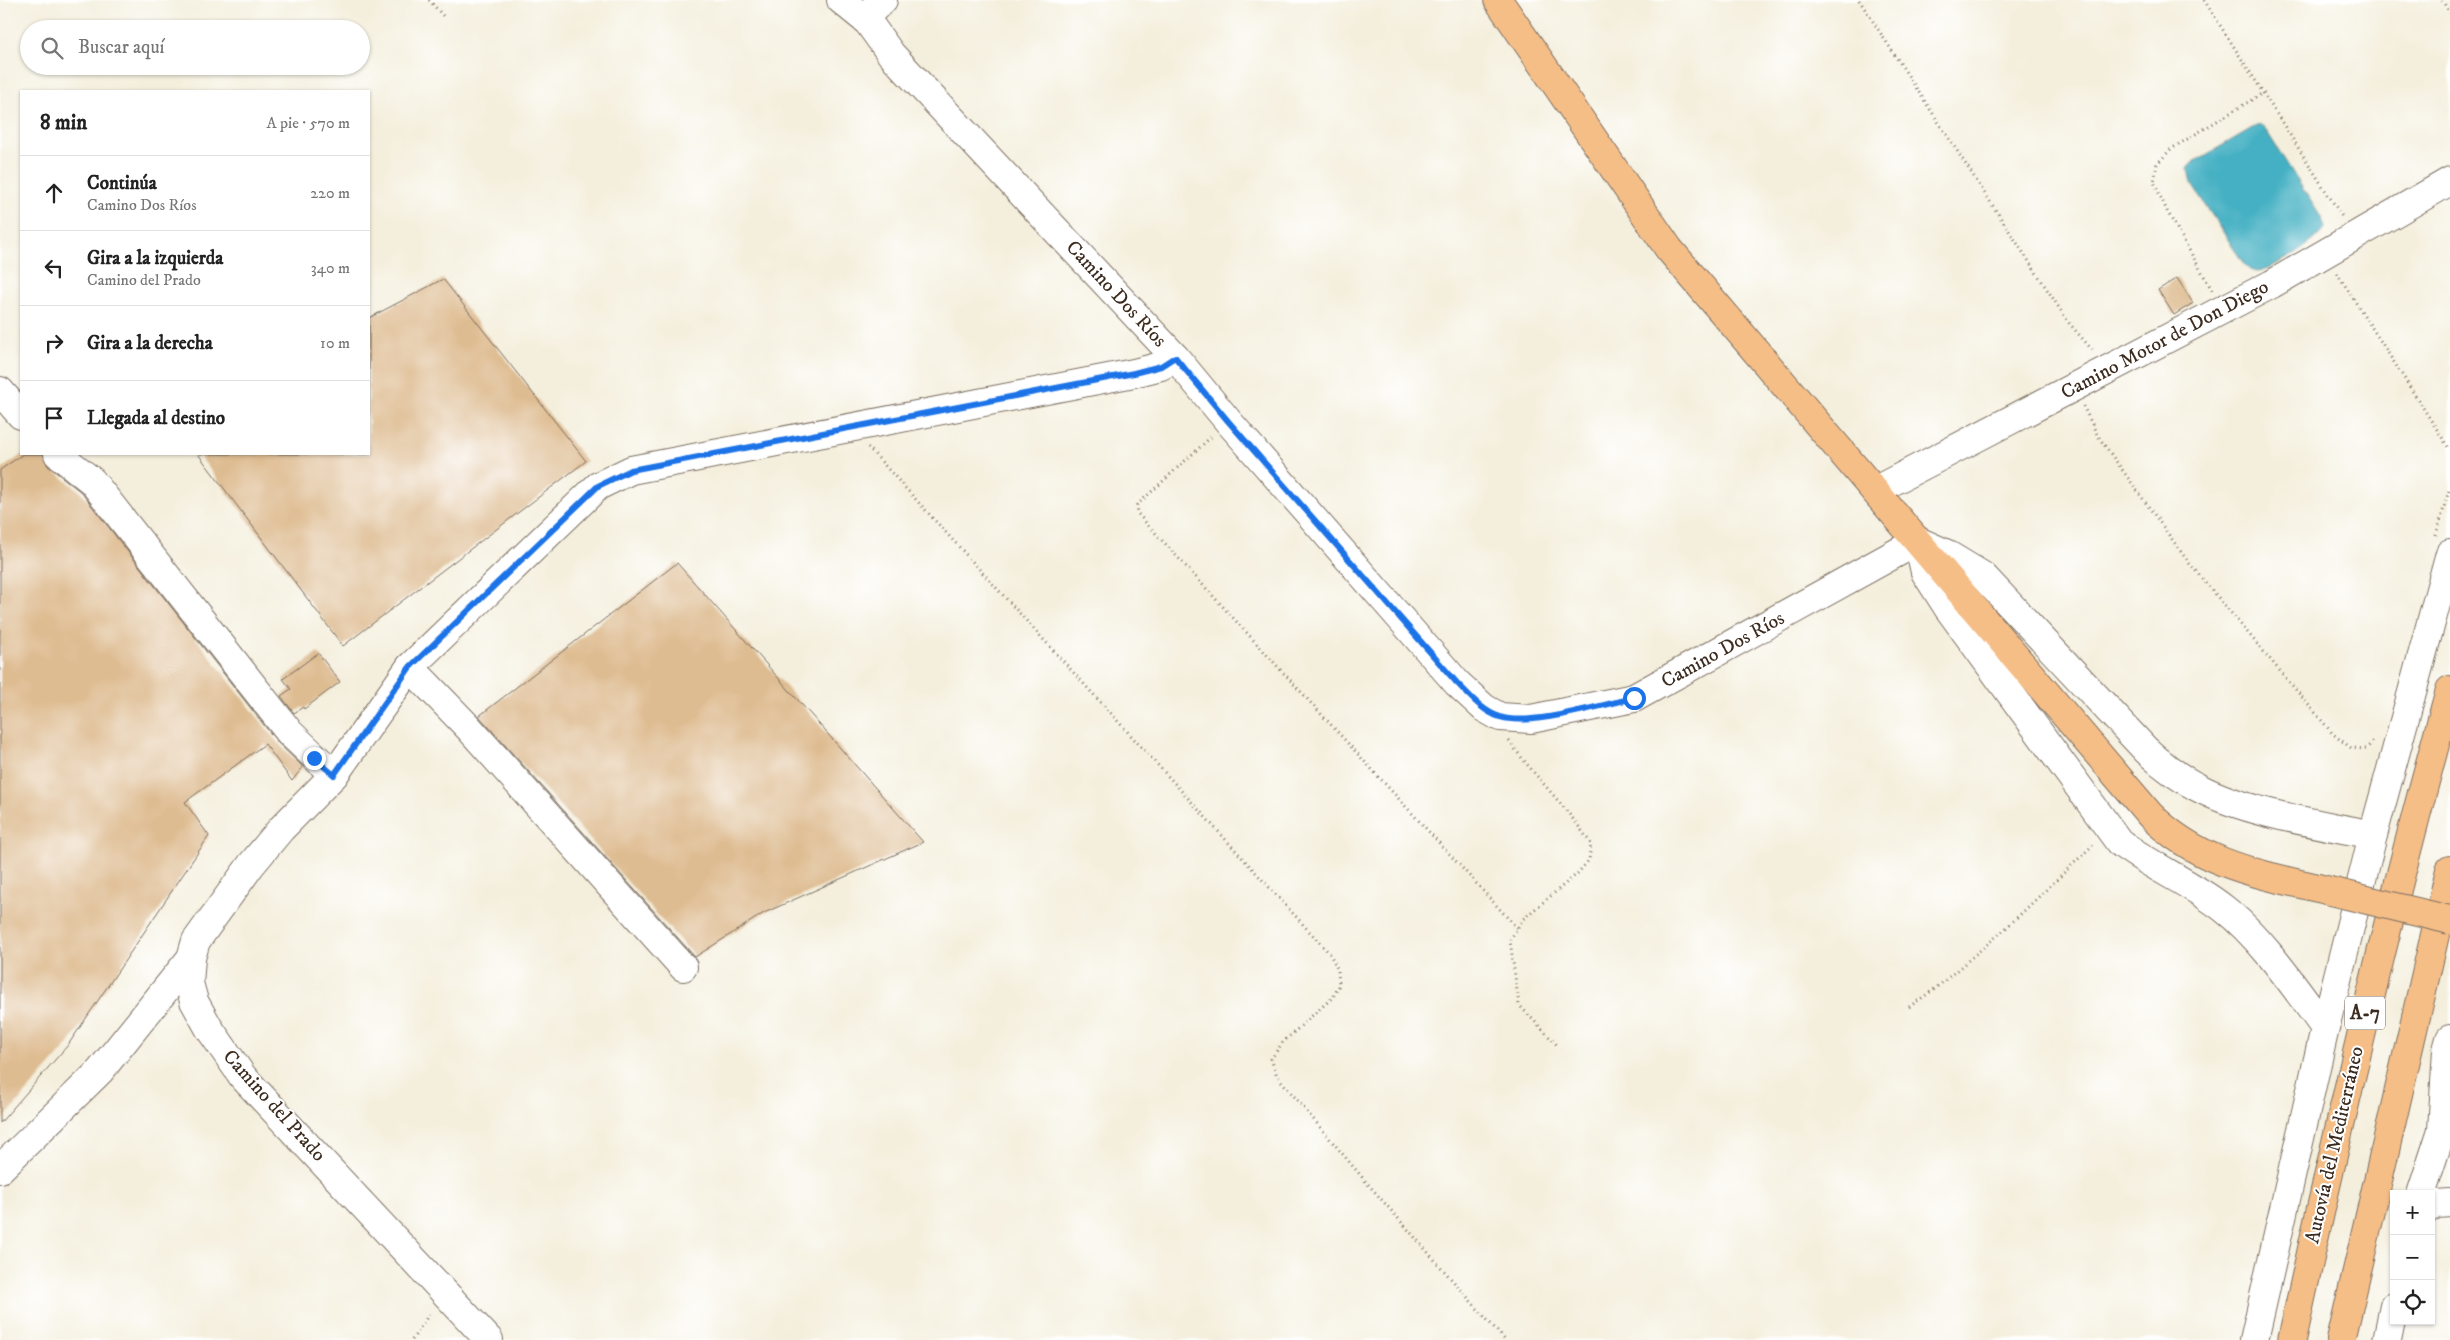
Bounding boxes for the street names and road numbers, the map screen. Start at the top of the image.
street label: Camino Dos Ríos [1060,235,1172,353]
street label: Camino Motor de Don Diego [2057,275,2273,405]
street label: Camino Dos Ríos [1657,606,1789,694]
road number: A-7 [2345,996,2385,1030]
street label: Autovía del Mediterráneo [2300,1044,2370,1246]
street label: Camino del Prado [217,1045,331,1167]

